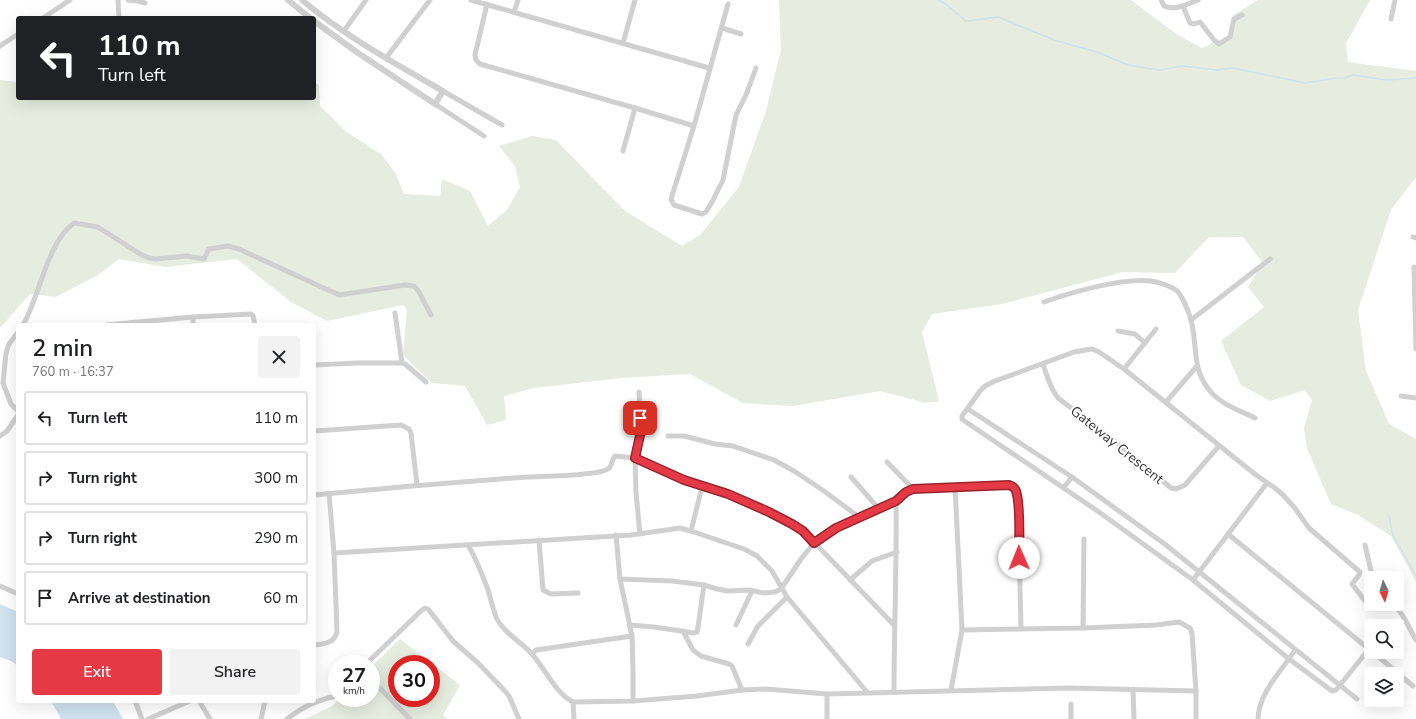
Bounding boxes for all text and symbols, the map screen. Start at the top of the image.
text: 110 m [98,27,181,65]
icon: left [32,32,84,84]
text: Turn left [98,63,166,87]
text: 2 min [32,332,93,364]
button: close [258,336,300,378]
text: 760 m · 16:37 [32,363,114,381]
pin [623,401,657,435]
street label: Gateway Crescent [1066,402,1168,489]
icon: left [34,407,56,429]
icon: arrive [629,407,651,429]
text: Turn left [68,408,127,428]
text: 110 m [254,408,298,428]
icon: right [34,467,56,489]
text: Turn right [68,468,137,488]
text: 300 m [254,468,298,488]
icon: right [34,527,56,549]
text: Turn right [68,528,137,548]
text: 290 m [254,528,298,548]
position arrow [998,537,1040,579]
north arrow [1364,571,1404,611]
map controls [1364,571,1404,707]
icon: arrive [34,587,56,609]
text: Arrive at destination [68,588,211,608]
text: 60 m [263,588,298,608]
button: search [1364,619,1404,659]
button: Exit [32,649,162,695]
button: Share [170,649,300,695]
speed limit sign: 30 [388,655,440,707]
text: 27 [342,662,366,689]
button: layers [1364,667,1404,707]
text: km/h [343,684,365,698]

